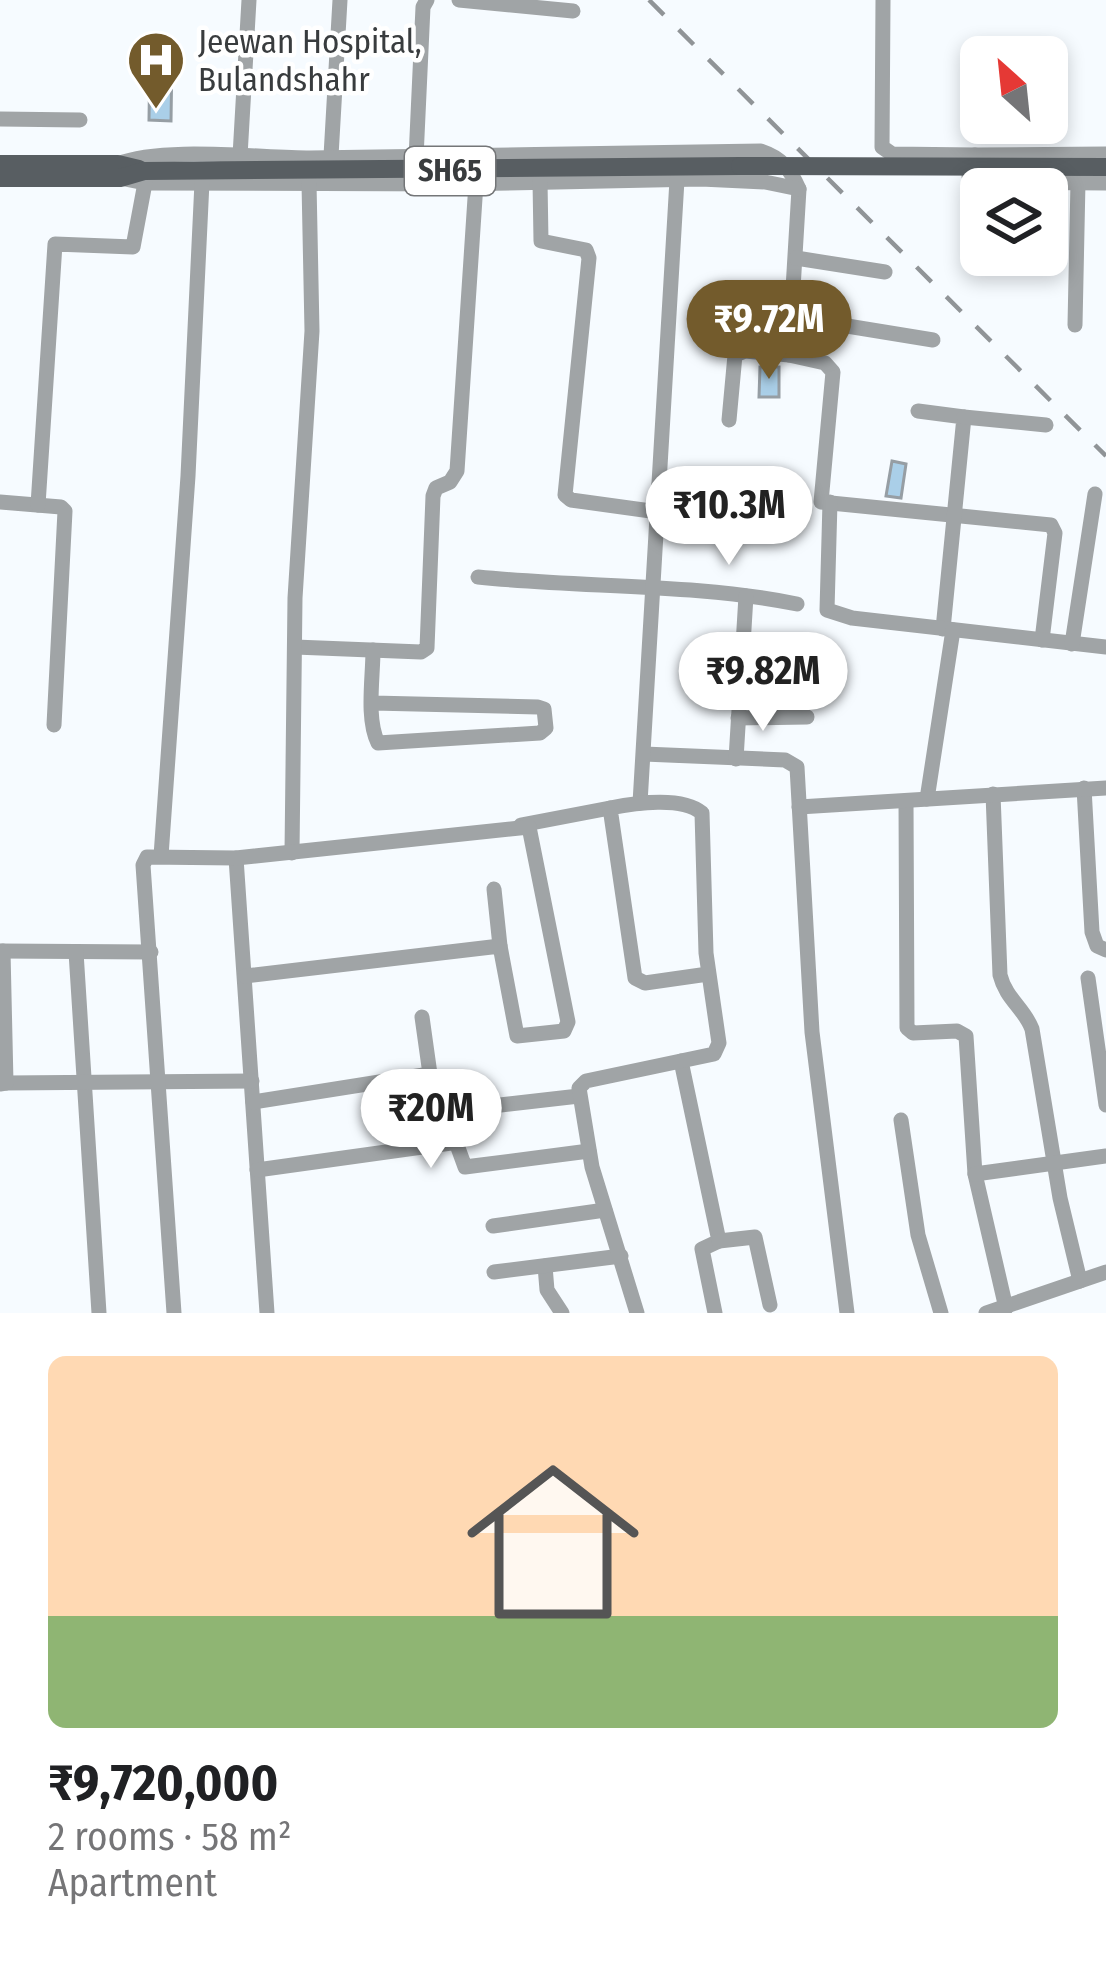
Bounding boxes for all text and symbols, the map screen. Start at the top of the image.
place label: Jeewan Hospital, Bulandshahr [198,22,422,100]
hospital icon: Jeewan Hospital, Bulandshahr [125,29,187,111]
north arrow [960,36,1068,144]
map controls [960,36,1068,276]
road number: SH65 [405,147,495,195]
button: layers [960,168,1068,276]
pin: ₹9.72M [671,280,867,382]
text: ₹9.72M [714,296,824,342]
pin: ₹10.3M [631,466,827,568]
text: ₹10.3M [673,482,785,528]
pin: ₹9.82M [665,632,861,734]
text: ₹9.82M [706,648,820,694]
pin: ₹20M [360,1069,502,1171]
text: ₹20M [388,1085,474,1131]
icon: home [445,1434,661,1650]
text: ₹9,720,000 [48,1752,278,1814]
text: 2 rooms · 58 m² [48,1814,292,1860]
text: Apartment [48,1860,217,1906]

